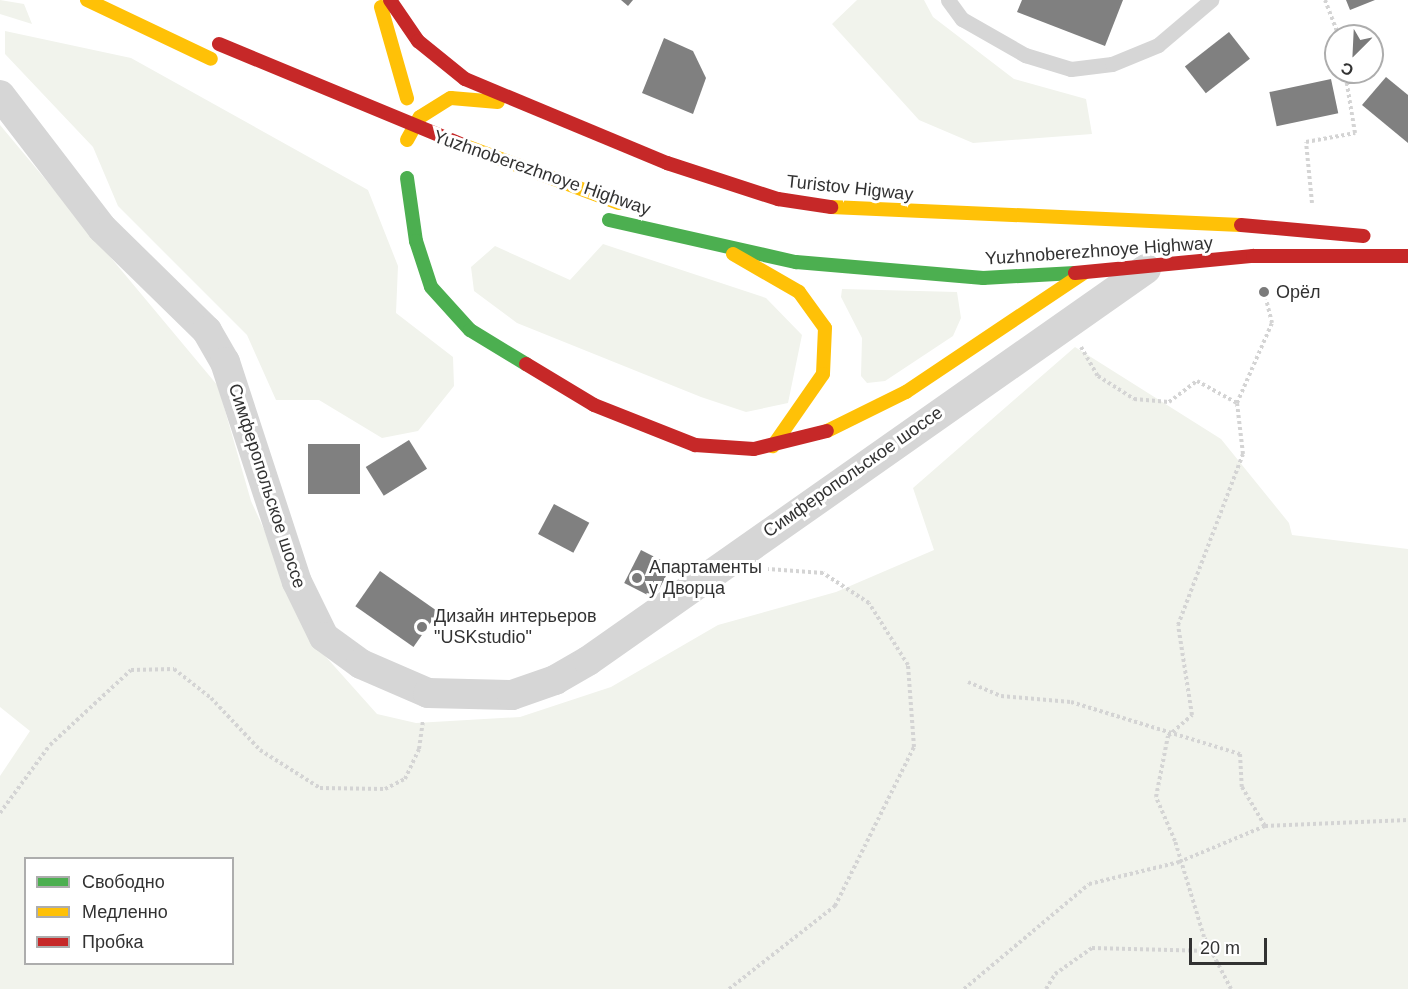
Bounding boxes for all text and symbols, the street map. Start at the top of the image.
north arrow [1324,24,1384,84]
text: С [1339,59,1356,79]
street label: Yuzhnoberezhnoye Highway [431,126,653,220]
street label: Turistov Higway [786,171,914,205]
street label: Yuzhnoberezhnoye Highway [984,232,1214,270]
place label: Орёл [1276,281,1321,303]
marker: Орёл [1257,285,1271,299]
street label: Симферопольское шоссе [224,381,310,591]
street label: Симферопольское шоссе [759,402,947,542]
place label: Апартаменты у Дворца [649,557,762,600]
marker: Апартаменты у Дворца [630,571,644,585]
place label: Дизайн интерьеров "USKstudio" [434,606,597,648]
marker: Дизайн интерьеров "USKstudio" [415,620,429,634]
legend [24,857,234,965]
text: Свободно [82,872,165,892]
text: Медленно [82,902,168,922]
scale bar [1192,926,1270,964]
text: Пробка [82,932,144,952]
text: 20 m [1200,938,1240,958]

